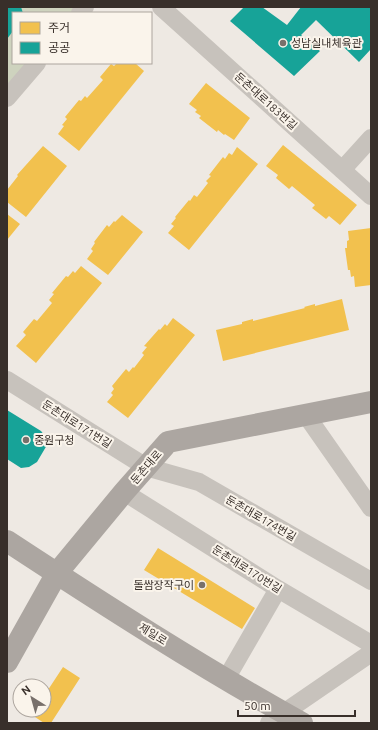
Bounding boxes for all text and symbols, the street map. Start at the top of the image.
legend [12,12,152,64]
text: 주거 [48,21,70,34]
place label: 성남실내체육관 [291,37,362,49]
marker: 성남실내체육관 [278,38,288,48]
text: 공공 [48,41,70,54]
street label: 둔촌대로183번길 [233,70,299,132]
street label: 둔촌대로171번길 [40,398,114,450]
place label: 중원구청 [34,434,74,446]
marker: 중원구청 [21,435,31,445]
street label: 둔촌대로 [128,448,164,486]
street label: 둔촌대로174번길 [224,493,298,543]
street label: 둔촌대로170번길 [210,543,284,595]
place label: 돌쌈장작구이 [133,579,194,591]
marker: 돌쌈장작구이 [197,580,207,590]
street label: 제일로 [137,621,169,647]
north arrow [12,678,52,718]
text: N [19,683,33,697]
scale bar [238,692,355,718]
text: 50 m [244,699,271,712]

